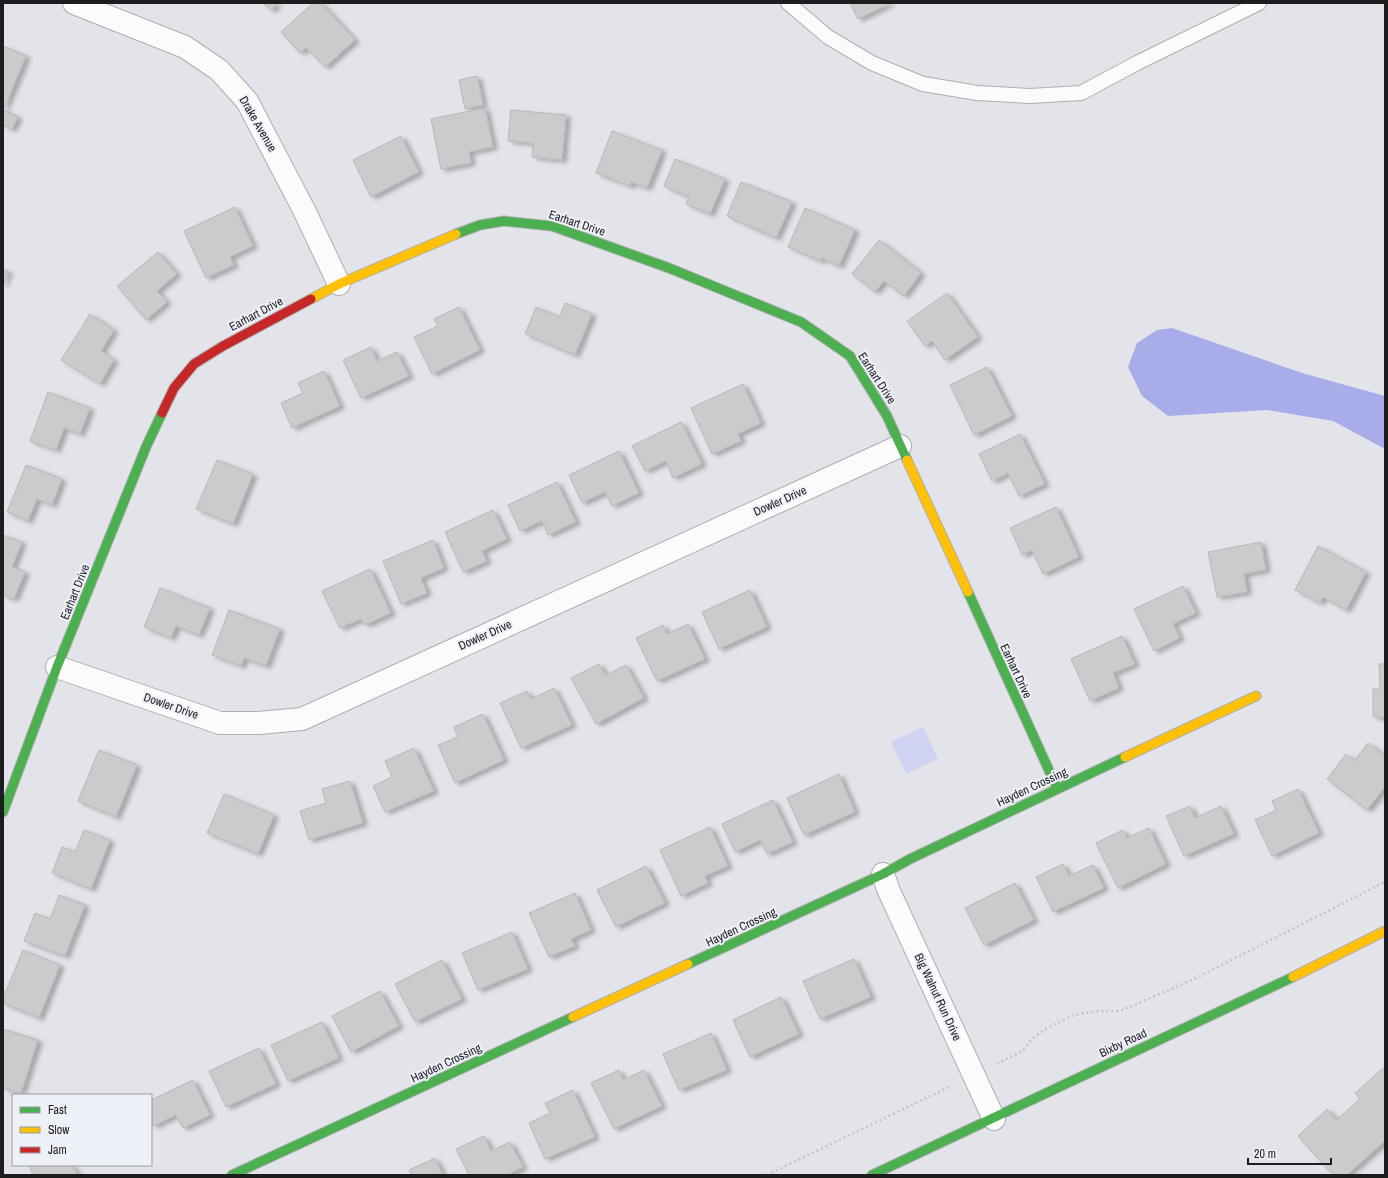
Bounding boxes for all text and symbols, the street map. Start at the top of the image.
street label: Drake Avenue [236,93,280,155]
street label: Earhart Drive [547,206,607,240]
street label: Earhart Drive [226,293,286,335]
street label: Earhart Drive [854,349,900,407]
street label: Dowler Drive [751,482,809,520]
street label: Earhart Drive [57,562,93,622]
street label: Dowler Drive [456,616,514,654]
street label: Earhart Drive [996,641,1036,701]
street label: Dowler Drive [142,689,200,723]
street label: Hayden Crossing [994,763,1070,810]
street label: Hayden Crossing [703,903,779,950]
street label: Big Walnut Run Drive [911,951,965,1043]
street label: Bixby Road [1097,1025,1149,1061]
street label: Hayden Crossing [408,1039,484,1086]
legend [12,1094,152,1166]
text: Fast [48,1102,67,1118]
text: Slow [48,1122,70,1138]
scale bar [1248,1140,1331,1166]
text: Jam [48,1142,67,1158]
text: 20 m [1254,1146,1276,1162]

